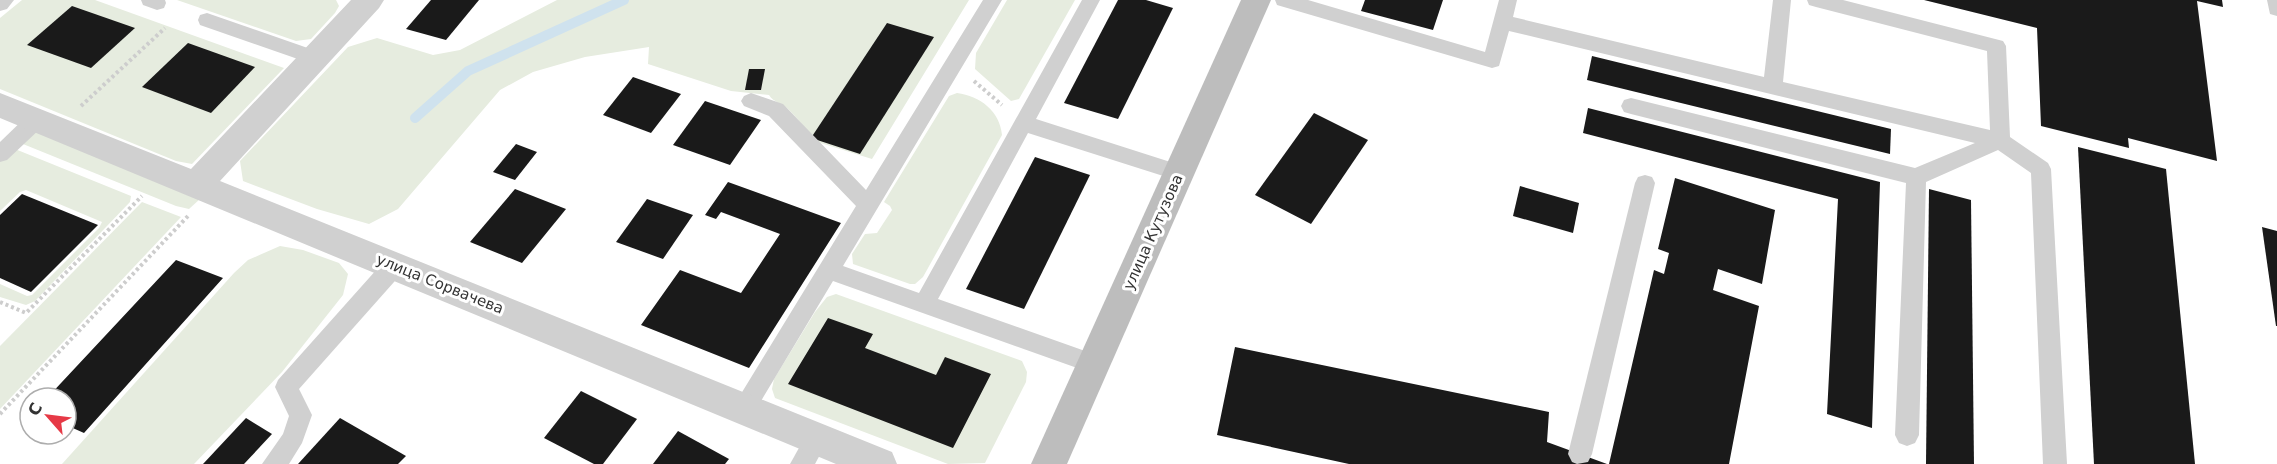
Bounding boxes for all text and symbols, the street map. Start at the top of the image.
street label: улица Кутузова [1119,171,1187,293]
street label: улица Сорвачева [374,250,506,318]
north arrow [18,386,78,446]
text: С [24,400,46,419]

